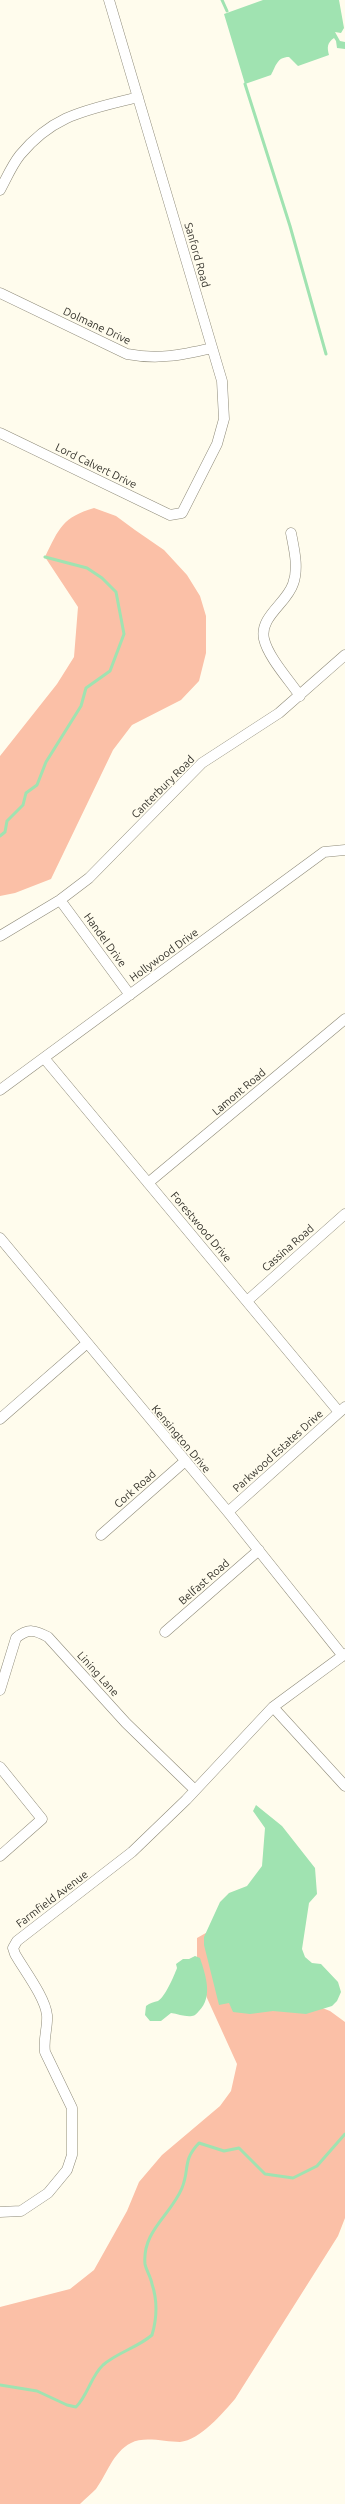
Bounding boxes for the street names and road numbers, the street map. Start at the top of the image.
street label: Sanford Road [181,221,213,289]
street label: Dolmane Drive [61,305,133,347]
street label: Lord Calvert Drive [53,441,139,491]
street label: Canterbury Road [129,753,197,821]
street label: Handel Drive [81,910,129,970]
street label: Hollywood Drive [127,926,201,984]
street label: Lamont Road [210,1066,268,1118]
street label: Forestwood Drive [168,1189,234,1265]
street label: Cassina Road [259,1222,317,1274]
street label: Kensington Drive [149,1402,213,1476]
street label: Parkwood Estates Drive [230,1407,326,1495]
street label: Cork Road [112,1467,158,1511]
street label: Belfast Road [176,1556,232,1608]
street label: Lining Lane [74,1649,122,1699]
street label: Farmfield Avenue [13,1868,91,1930]

